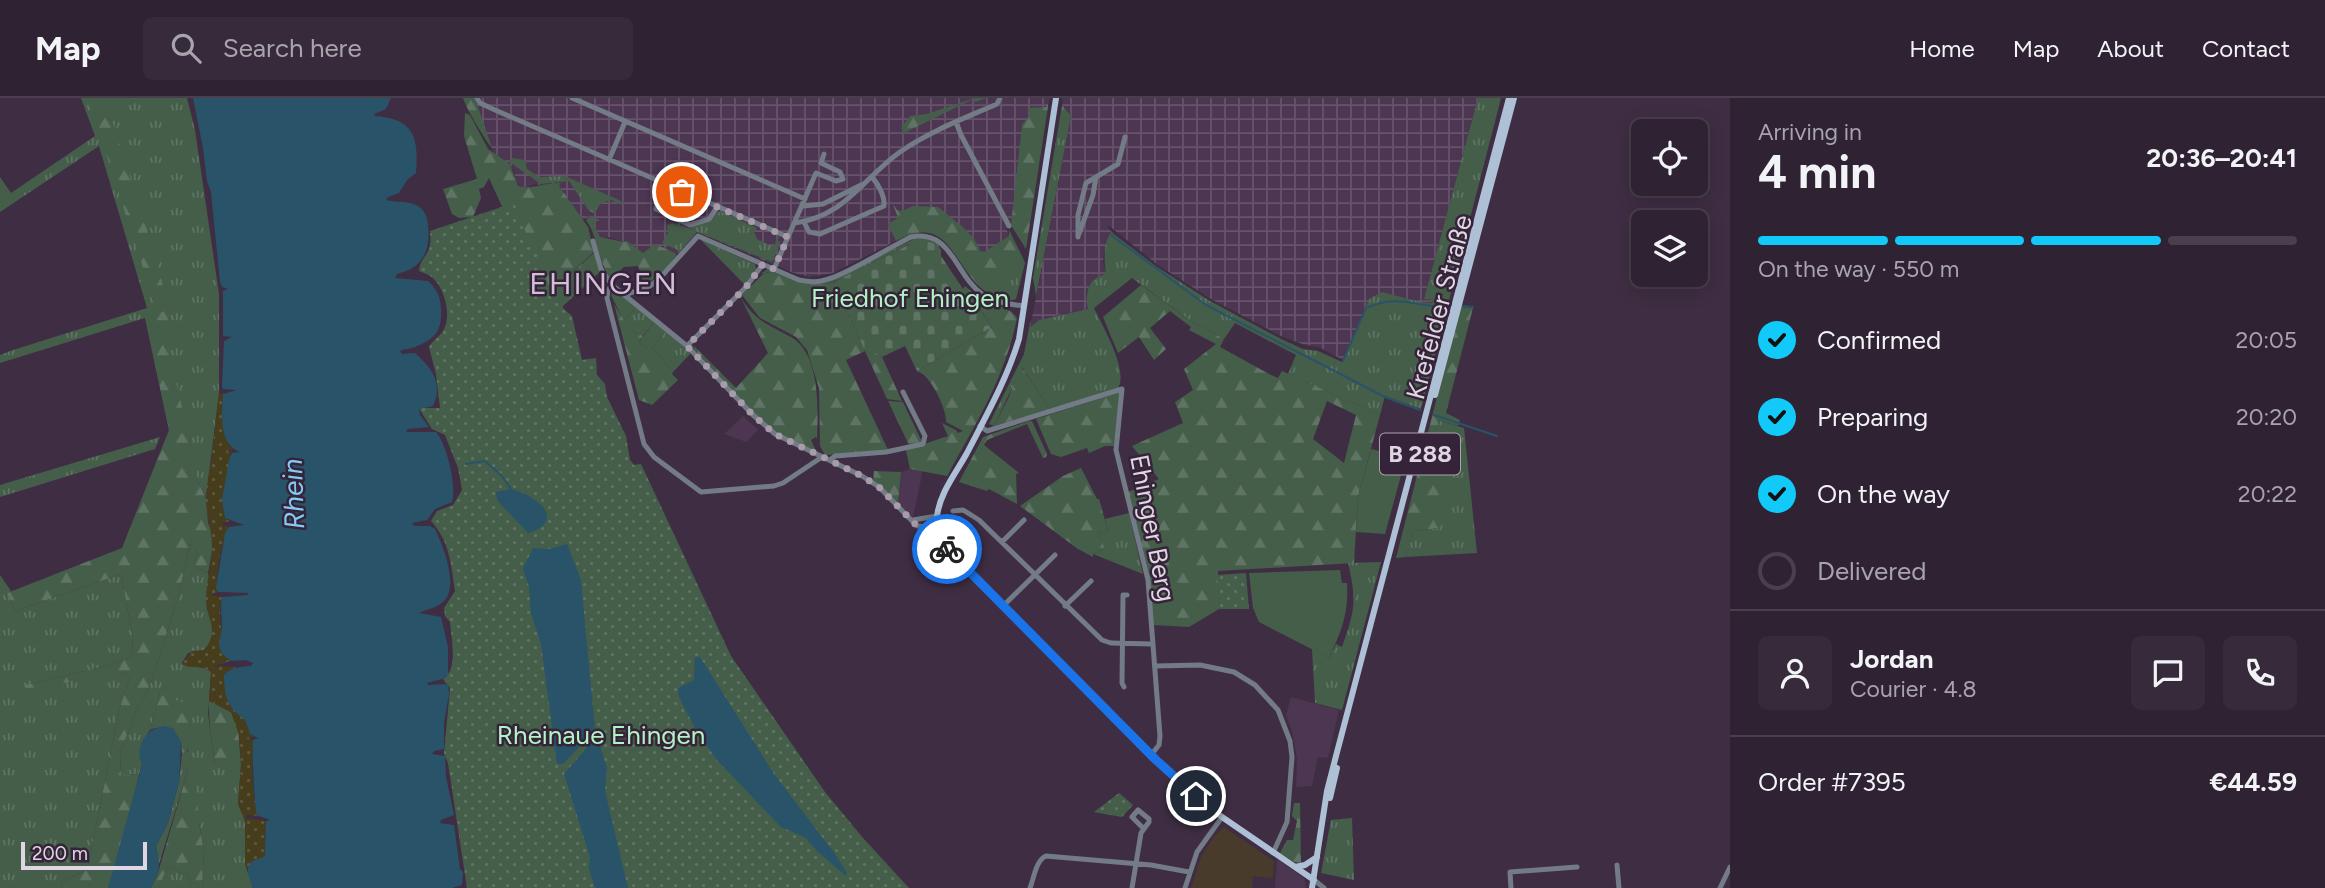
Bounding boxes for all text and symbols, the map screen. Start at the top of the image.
search box [143,17,633,80]
text: Map [35,29,101,68]
icon: search [167,29,205,67]
text: Search here [223,32,362,64]
text: Home [1909,34,1975,63]
text: Map [2013,34,2059,63]
text: About [2097,34,2164,63]
text: Contact [2202,34,2290,63]
text: Arriving in [1758,118,1862,146]
map controls [1631,119,1708,287]
button: locate [1631,119,1708,196]
text: 20:36–20:41 [2146,142,2297,174]
text: 4 min [1758,144,1876,200]
pin [652,162,712,222]
icon: bag [663,173,701,211]
button: layers [1631,210,1708,287]
street label: Krefelder Straße [1399,211,1479,403]
text: On the way · 550 m [1758,255,1959,283]
district label: EHINGEN [529,265,679,302]
park label: Friedhof Ehingen [811,282,1009,314]
icon: check [1758,321,1796,359]
text: Confirmed [1817,324,1941,356]
text: 20:05 [2236,326,2297,354]
icon: check [1758,398,1796,436]
text: Preparing [1817,401,1928,433]
text: 20:20 [2236,403,2297,431]
road number: B 288 [1380,433,1460,474]
street label: Ehinger Berg [1123,452,1183,604]
water label: Rhein [275,458,311,530]
icon: check [1758,475,1796,513]
text: On the way [1817,478,1950,510]
text: 20:22 [2238,480,2297,508]
courier [912,514,982,584]
icon: bike [928,530,966,568]
text: Delivered [1817,555,1926,587]
button: person [1758,636,1832,710]
button: chat [2131,636,2205,710]
button: phone [2223,636,2297,710]
text: Jordan [1850,643,1933,675]
text: Courier · 4.8 [1850,675,1977,703]
park label: Rheinaue Ehingen [497,719,705,751]
pin [1166,766,1226,826]
text: Order #7395 [1758,766,1906,798]
text: €44.59 [2209,766,2297,798]
icon: home [1177,777,1215,815]
scale bar [21,839,147,871]
text: 200 m [32,842,88,865]

